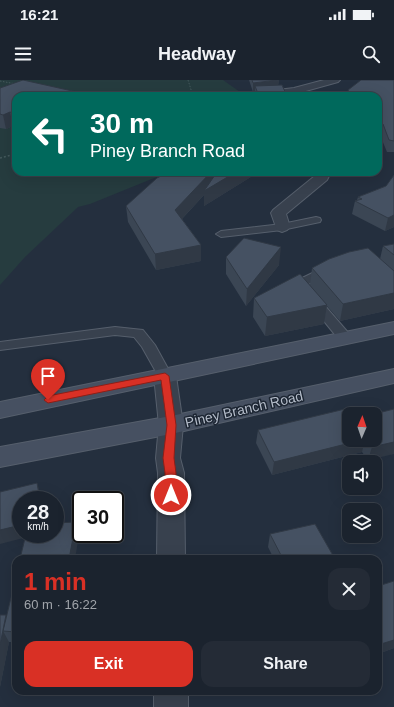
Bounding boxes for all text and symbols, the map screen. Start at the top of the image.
text: 16:21 [20,6,58,23]
icon: menu [12,43,34,65]
icon: search [360,43,382,65]
text: Headway [158,44,236,64]
icon: left [24,108,76,160]
text: 30 m [90,108,154,139]
text: Piney Branch Road [90,141,245,161]
pin [31,359,65,400]
icon: arrive [37,365,59,387]
street label: Piney Branch Road [183,388,305,430]
north arrow [342,407,382,447]
map controls [342,407,382,543]
button: sound [342,455,382,495]
position arrow [150,474,192,516]
speed limit sign: 30 [72,491,124,543]
text: 28 [27,501,49,523]
button: layers [342,503,382,543]
text: km/h [27,521,49,532]
text: 1 min [24,568,87,595]
button: close [328,568,370,610]
text: 60 m · 16:22 [24,597,97,612]
button: Exit [24,641,193,687]
button: Share [201,641,370,687]

